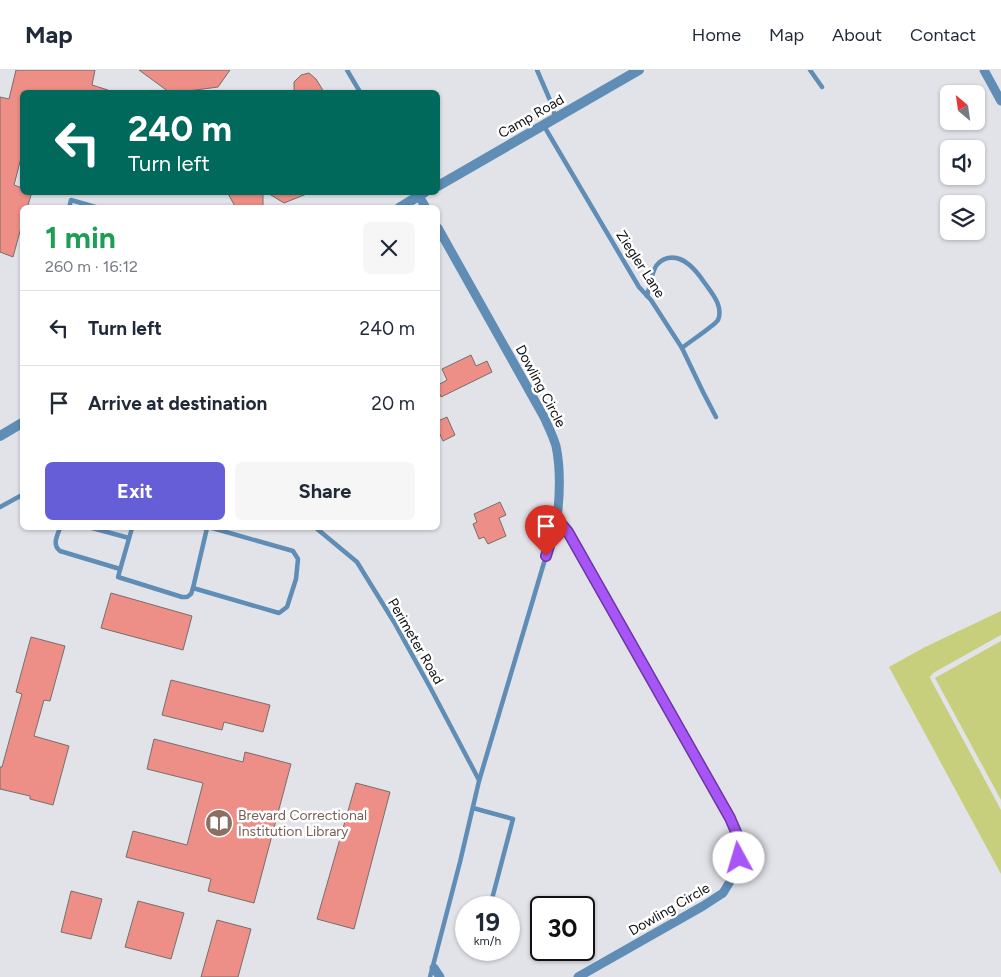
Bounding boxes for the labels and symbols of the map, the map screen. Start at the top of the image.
north arrow [940,85,985,130]
street label: Camp Road [495,91,567,142]
street label: Ziegler Lane [613,227,669,301]
street label: Dowling Circle [512,342,570,431]
pin [525,505,567,556]
street label: Perimeter Road [384,595,447,687]
place label: Brevard Correctional Institution Library [238,807,367,840]
library icon: Brevard Correctional Institution Library [204,808,234,838]
position arrow [712,831,764,883]
street label: Dowling Circle [626,879,713,939]
speed limit sign: 30 [530,896,595,961]

